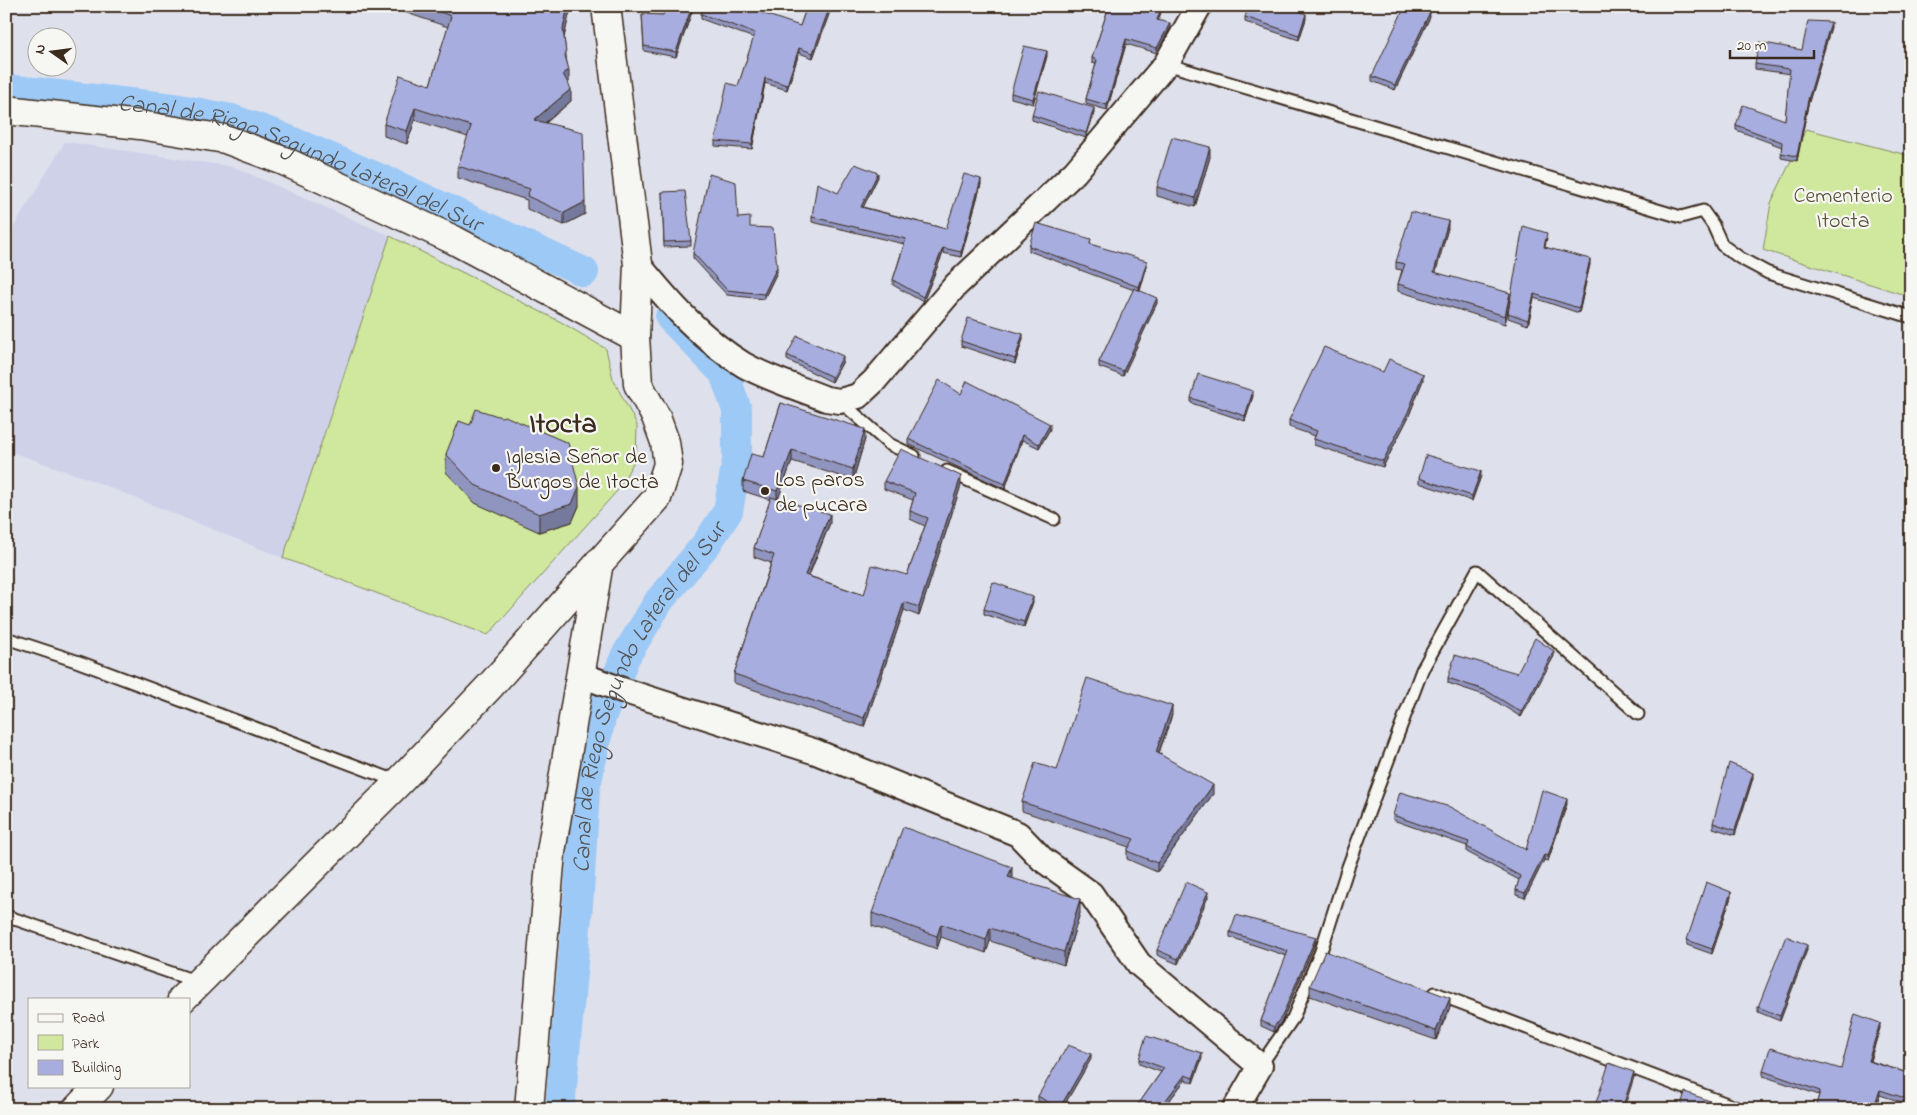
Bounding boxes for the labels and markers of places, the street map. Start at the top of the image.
place label: Iglesia Señor de Burgos de Itocta [505,442,659,500]
marker: Iglesia Señor de Burgos de Itocta [490,462,502,474]
place label: Los paros de pucara [775,465,868,522]
marker: Los paros de pucara [759,485,771,497]

